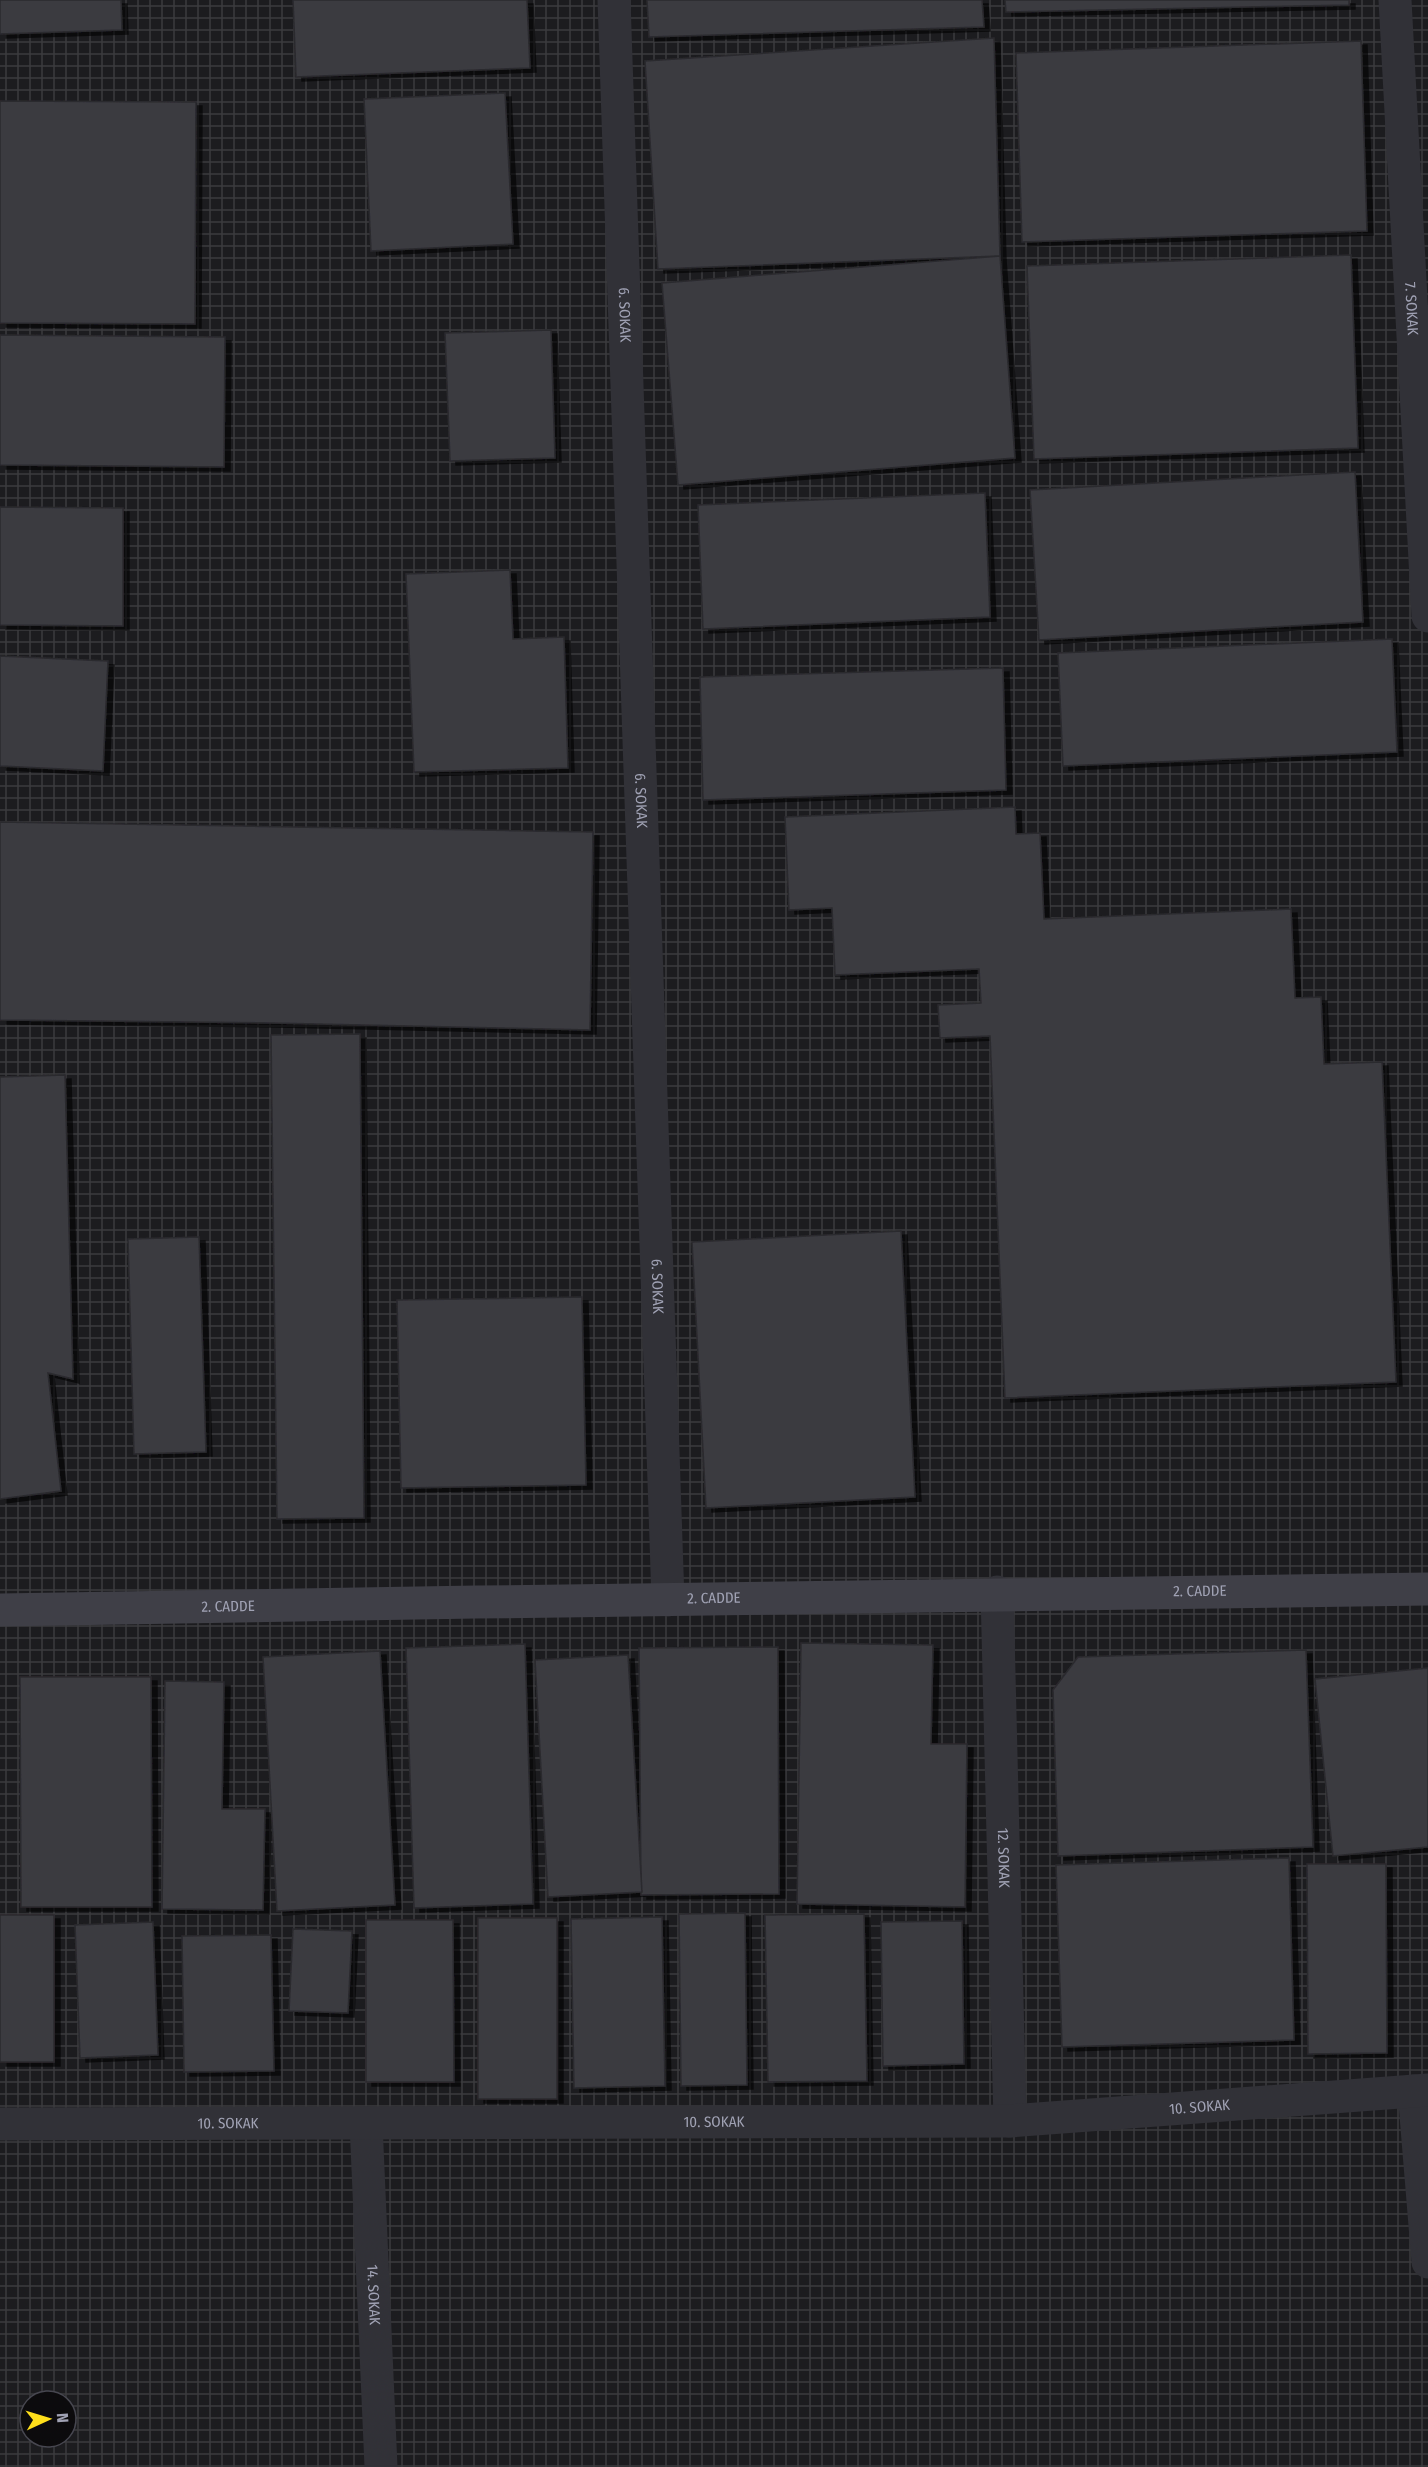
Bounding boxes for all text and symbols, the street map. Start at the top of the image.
street label: 7. SOKAK [1401,281,1422,336]
street label: 6. SOKAK [615,287,635,343]
street label: 6. SOKAK [631,773,651,828]
street label: 6. SOKAK [647,1259,667,1314]
street label: 2. CADDE [1173,1582,1227,1600]
street label: 2. CADDE [687,1589,741,1607]
street label: 2. CADDE [201,1597,255,1616]
street label: 12. SOKAK [994,1828,1013,1888]
street label: 10. SOKAK [1168,2096,1231,2118]
street label: 10. SOKAK [683,2113,745,2131]
street label: 10. SOKAK [197,2114,259,2132]
street label: 14. SOKAK [363,2264,384,2326]
north arrow [18,2389,78,2449]
text: N [53,2413,72,2423]

